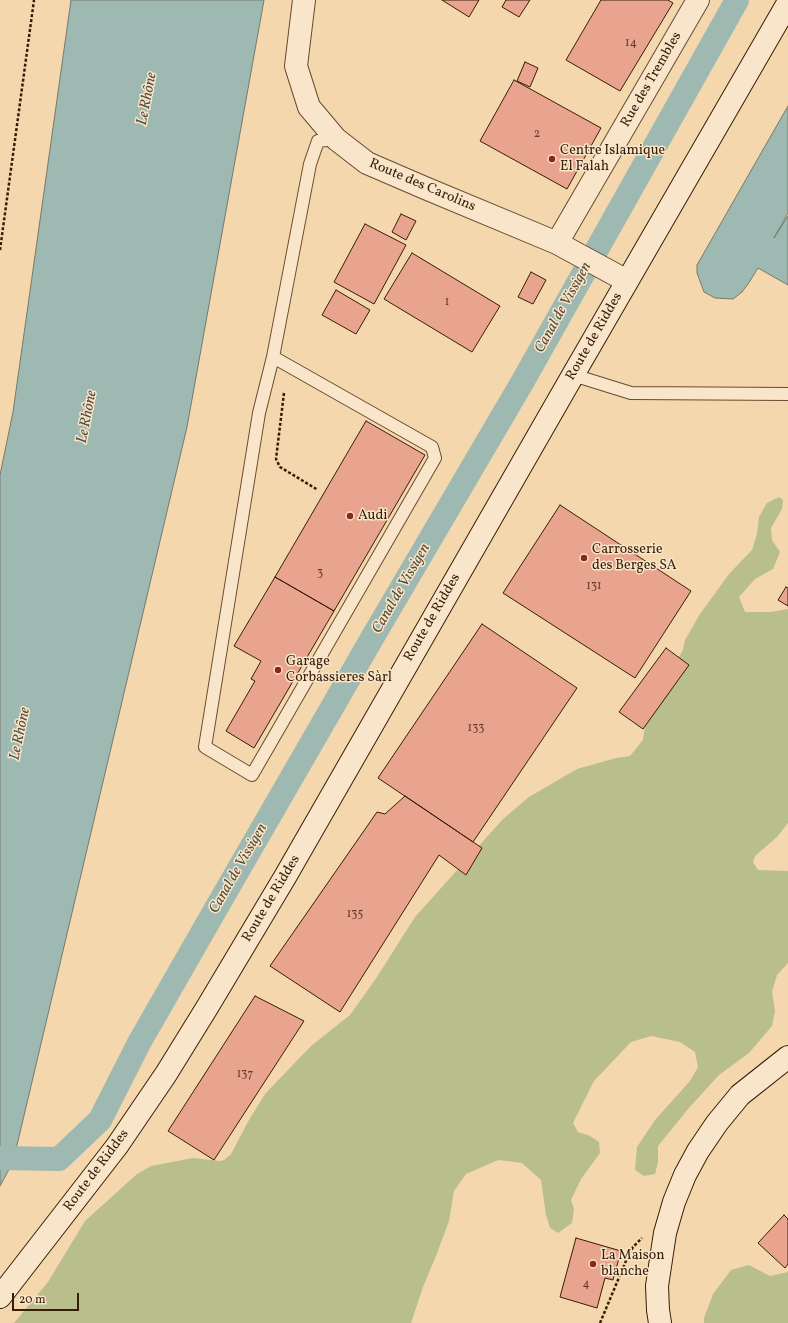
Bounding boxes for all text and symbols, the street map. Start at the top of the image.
street label: Rue des Trembles [618,29,686,131]
house number: 14 [625,37,637,51]
water label: Le Rhône [134,71,162,127]
house number: 2 [534,128,540,142]
place label: Centre Islamique El Falah [560,143,665,176]
marker: Centre Islamique El Falah [547,154,557,164]
street label: Route des Carolins [366,156,478,216]
water label: Canal de Vissigen [532,260,596,356]
street label: Route de Riddes [563,290,627,384]
house number: 1 [445,296,449,310]
water label: Le Rhône [74,389,102,445]
place label: Audi [358,508,388,524]
marker: Audi [345,511,355,521]
water label: Canal de Vissigen [369,541,435,637]
place label: Carrosserie des Berges SA [592,542,677,574]
marker: Carrosserie des Berges SA [579,553,589,563]
house number: 3 [317,567,323,581]
street label: Route de Riddes [401,571,465,665]
house number: 131 [586,580,602,594]
place label: Garage Corbassieres Sàrl [286,654,392,686]
marker: Garage Corbassieres Sàrl [273,665,283,675]
water label: Le Rhône [7,706,35,762]
house number: 133 [468,722,484,736]
water label: Canal de Vissigen [206,821,272,917]
street label: Route de Riddes [239,853,305,945]
house number: 135 [347,908,363,922]
house number: 137 [237,1068,253,1082]
street label: Route de Riddes [61,1127,133,1215]
place label: La Maison blanche [601,1248,665,1280]
marker: La Maison blanche [588,1259,598,1269]
house number: 4 [582,1278,590,1292]
scale bar [14,1285,81,1311]
text: 20 m [19,1292,46,1308]

